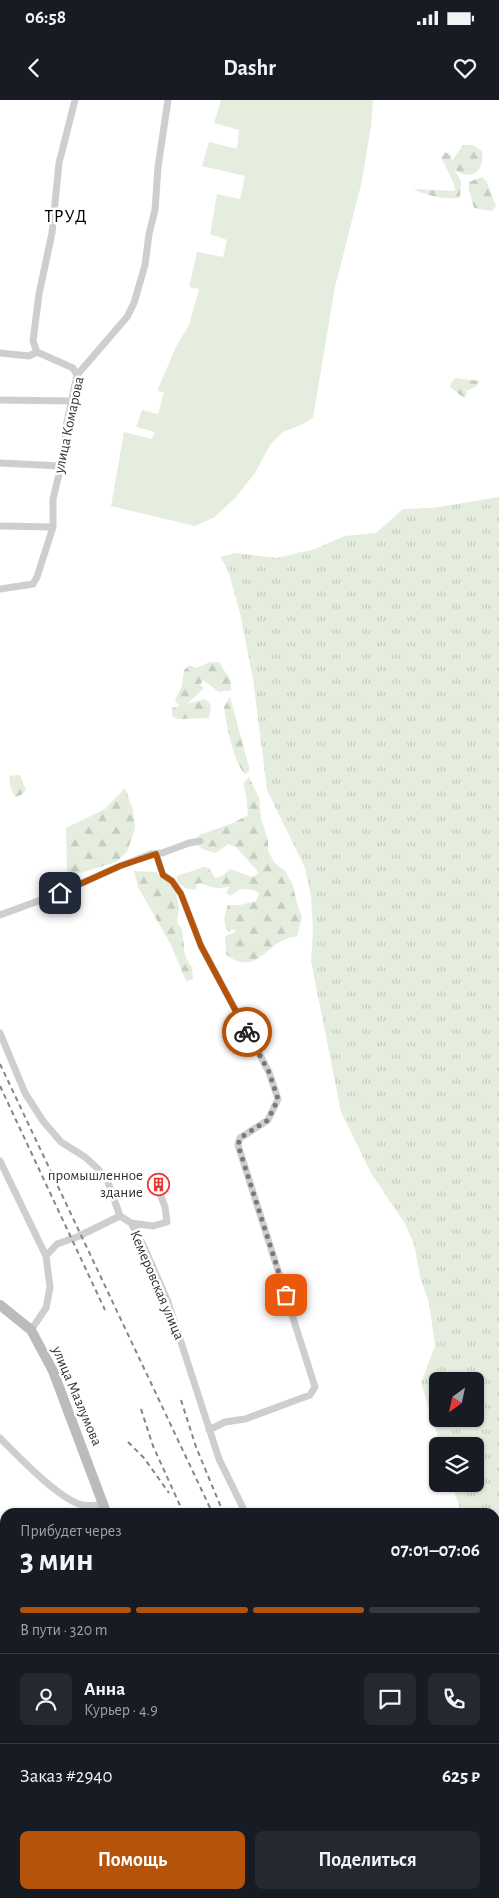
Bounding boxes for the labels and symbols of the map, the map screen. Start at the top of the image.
district label: ТРУД [44,208,88,226]
street label: улица Комарова [51,375,87,476]
pin [39,872,81,914]
courier [222,1007,272,1057]
place label: промышленное здание [48,1168,143,1200]
building icon: промышленное здание [147,1172,171,1196]
street label: Кемеровская улица [127,1228,187,1342]
pin [265,1274,307,1316]
street label: улица Мазлумова [49,1343,105,1448]
north arrow [429,1372,484,1428]

